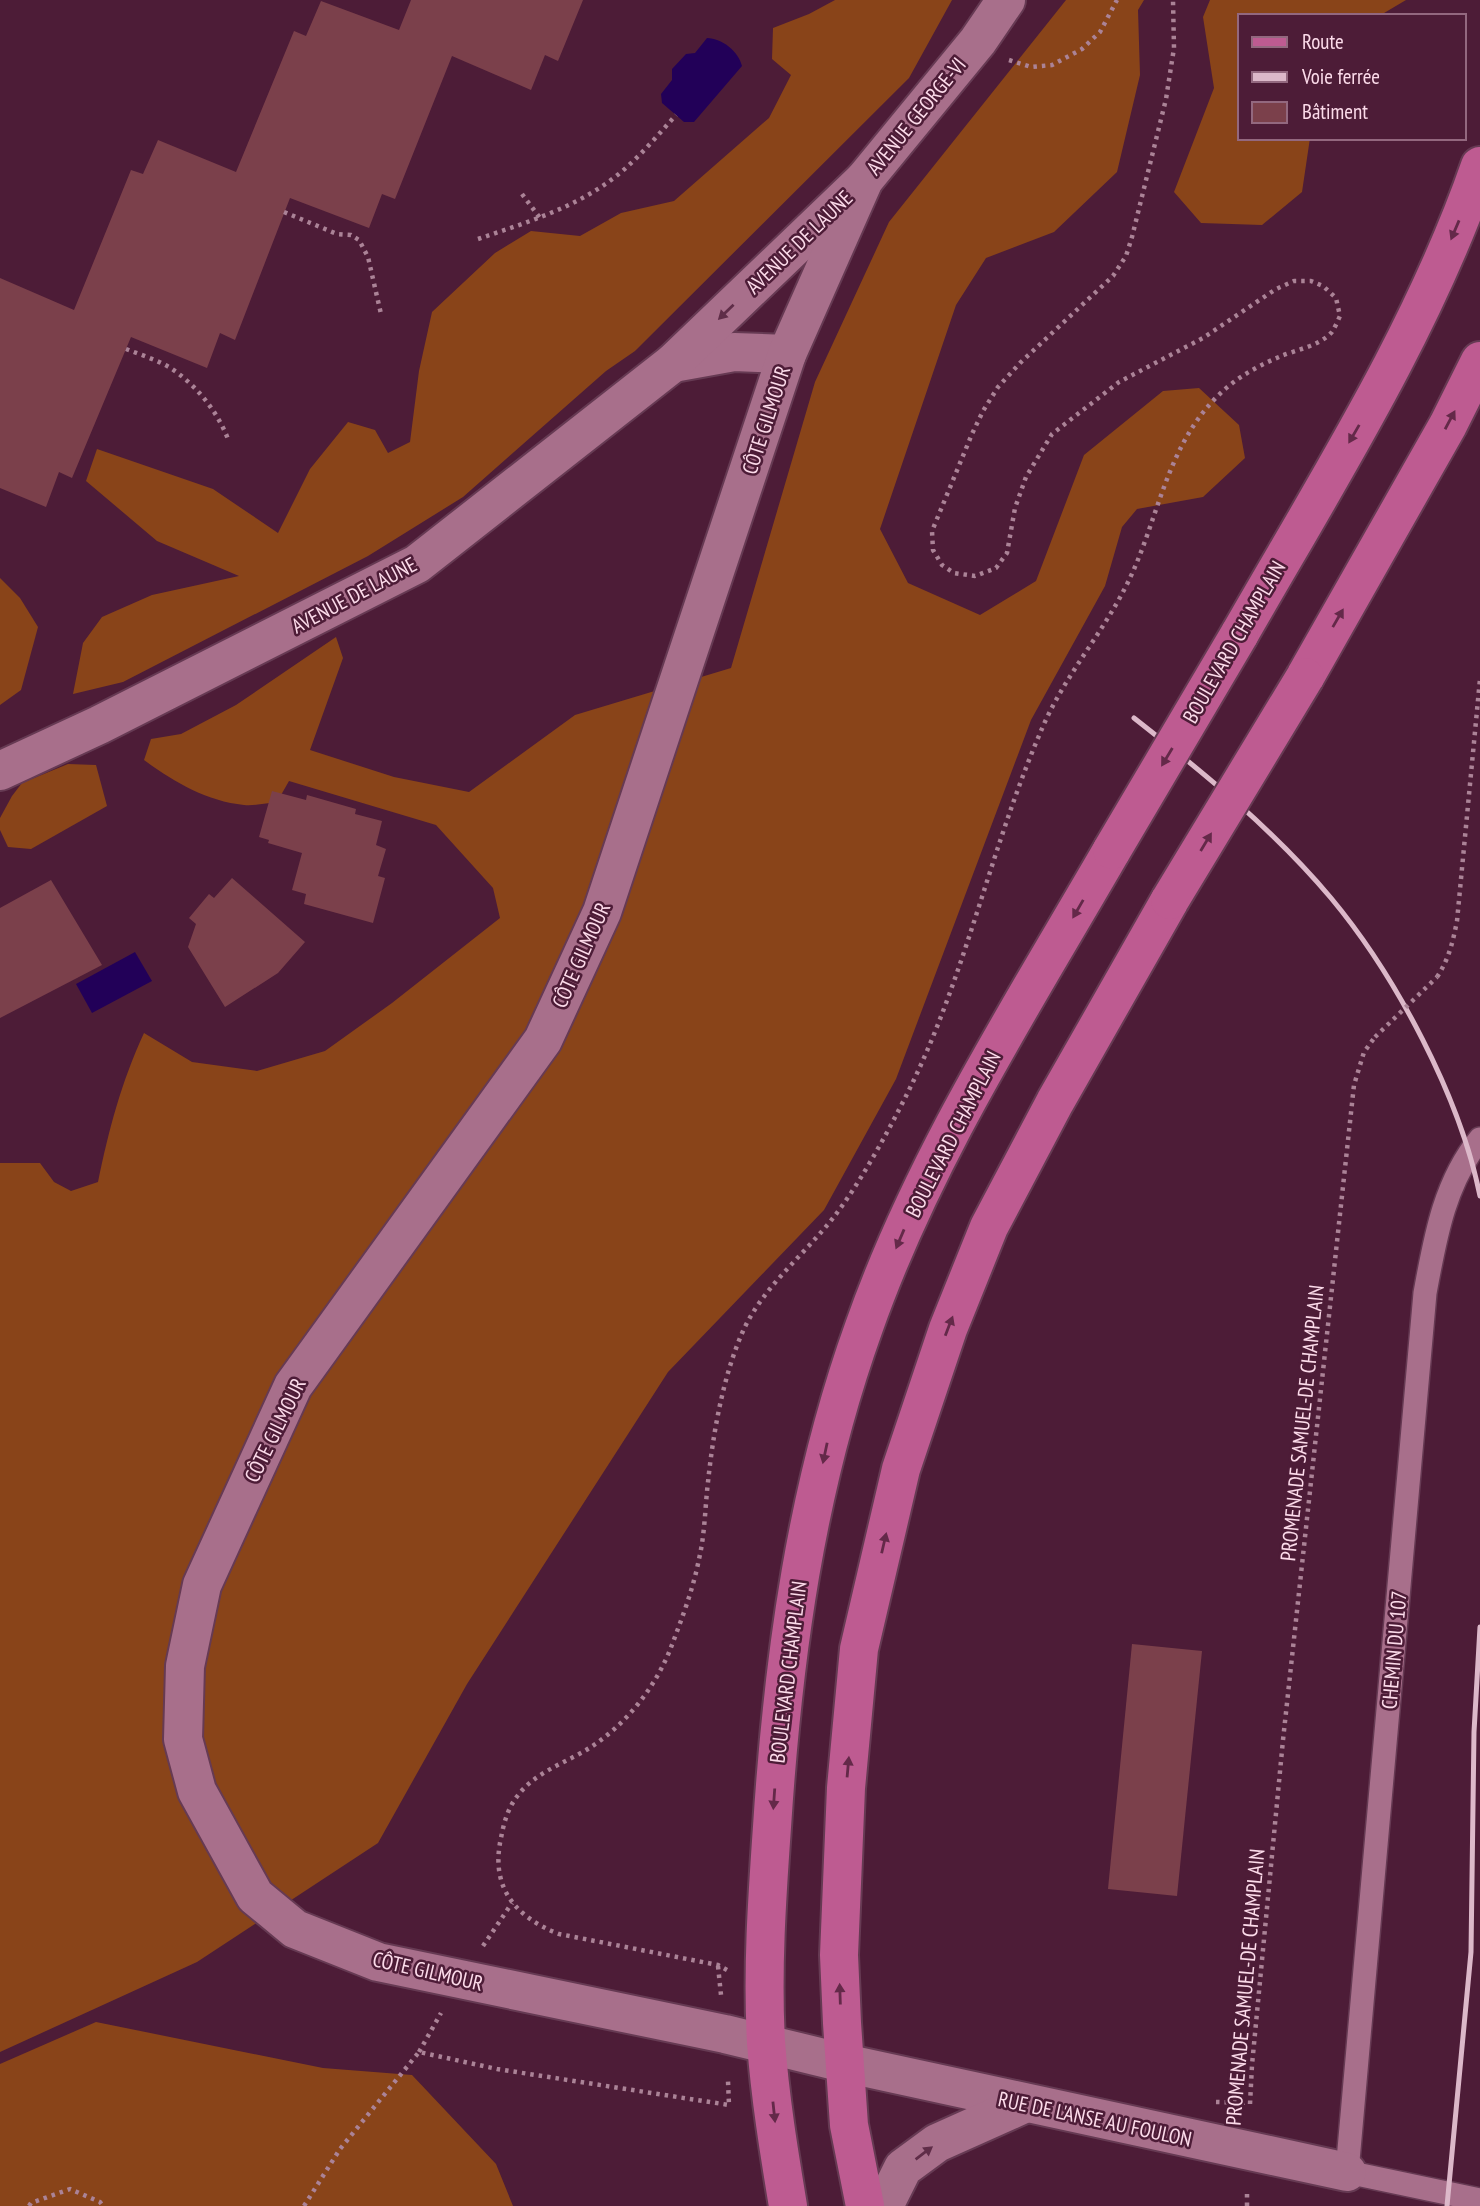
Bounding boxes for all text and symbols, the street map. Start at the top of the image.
legend [1238,14,1466,140]
text: Route [1302,28,1344,55]
street label: AVENUE GEORGE-VI [860,52,972,180]
text: Voie ferrée [1301,63,1380,90]
text: Bâtiment [1302,98,1368,125]
street label: AVENUE DE LAUNE [740,184,858,300]
one-way arrow [1449,219,1460,240]
one-way arrow [718,303,735,319]
street label: CÔTE GILMOUR [736,362,796,478]
one-way arrow [1444,410,1456,430]
one-way arrow [1348,424,1360,443]
street label: AVENUE DE LAUNE [287,551,421,639]
street label: BOULEVARD CHAMPLAIN [1177,556,1291,728]
one-way arrow [1332,608,1344,627]
one-way arrow [1161,748,1173,767]
one-way arrow [1199,832,1212,851]
street label: CÔTE GILMOUR [546,898,616,1012]
one-way arrow [1072,900,1084,919]
street label: BOULEVARD CHAMPLAIN [899,1046,1007,1222]
one-way arrow [895,1229,906,1250]
street label: PROMENADE SAMUEL-DE CHAMPLAIN [1274,1284,1330,1562]
one-way arrow [944,1315,955,1336]
street label: CÔTE GILMOUR [238,1373,312,1487]
one-way arrow [820,1442,831,1464]
one-way arrow [878,1532,889,1554]
street label: BOULEVARD CHAMPLAIN [763,1579,813,1765]
street label: CHEMIN DU 107 [1375,1590,1413,1710]
one-way arrow [843,1756,854,1778]
one-way arrow [768,1788,779,1810]
street label: PROMENADE SAMUEL-DE CHAMPLAIN [1219,1848,1271,2126]
street label: CÔTE GILMOUR [370,1945,486,1997]
one-way arrow [835,1983,846,2005]
street label: RUE DE L'ANSE AU FOULON [996,2085,1194,2153]
one-way arrow [769,2101,780,2123]
one-way arrow [914,2145,932,2160]

